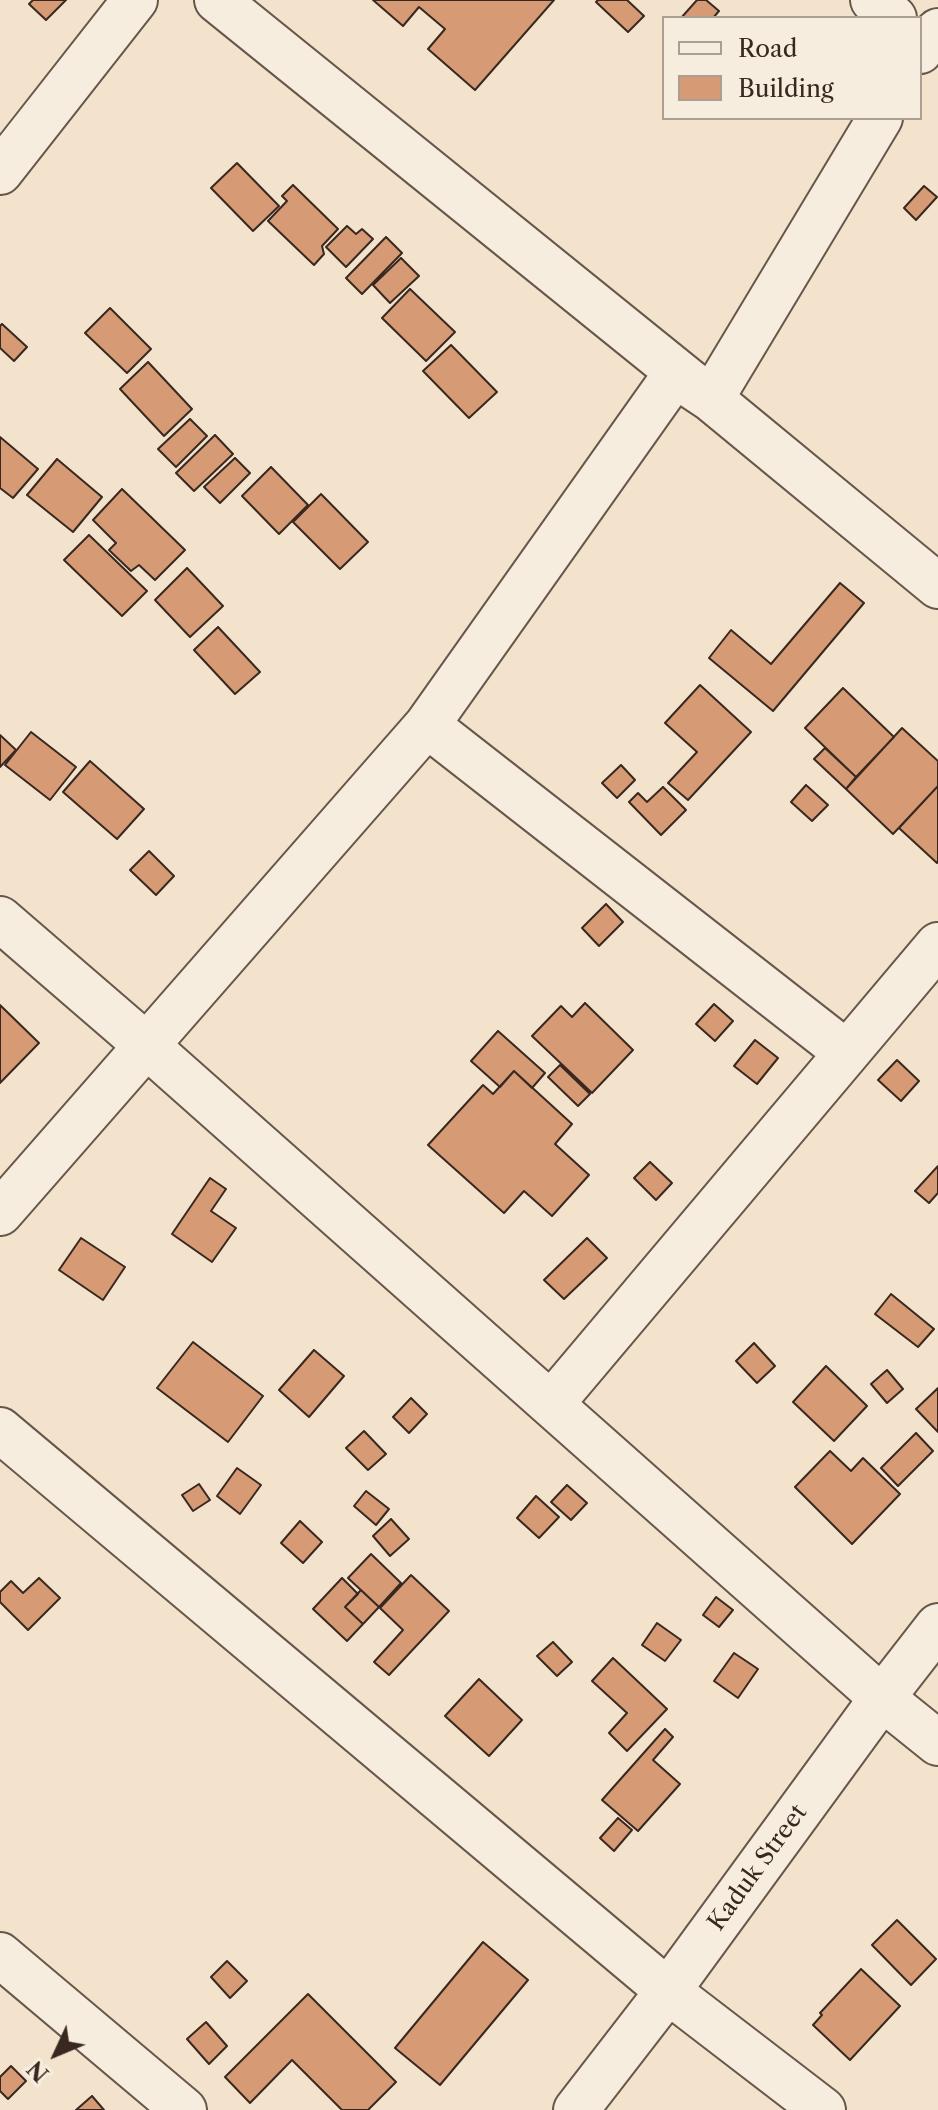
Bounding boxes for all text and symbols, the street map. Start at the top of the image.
legend [662,16,922,120]
text: Road [738,34,797,63]
text: Building [738,74,834,103]
street label: Kaduk Street [703,1799,813,1937]
north arrow [16,2014,96,2094]
text: N [22,2055,55,2087]

